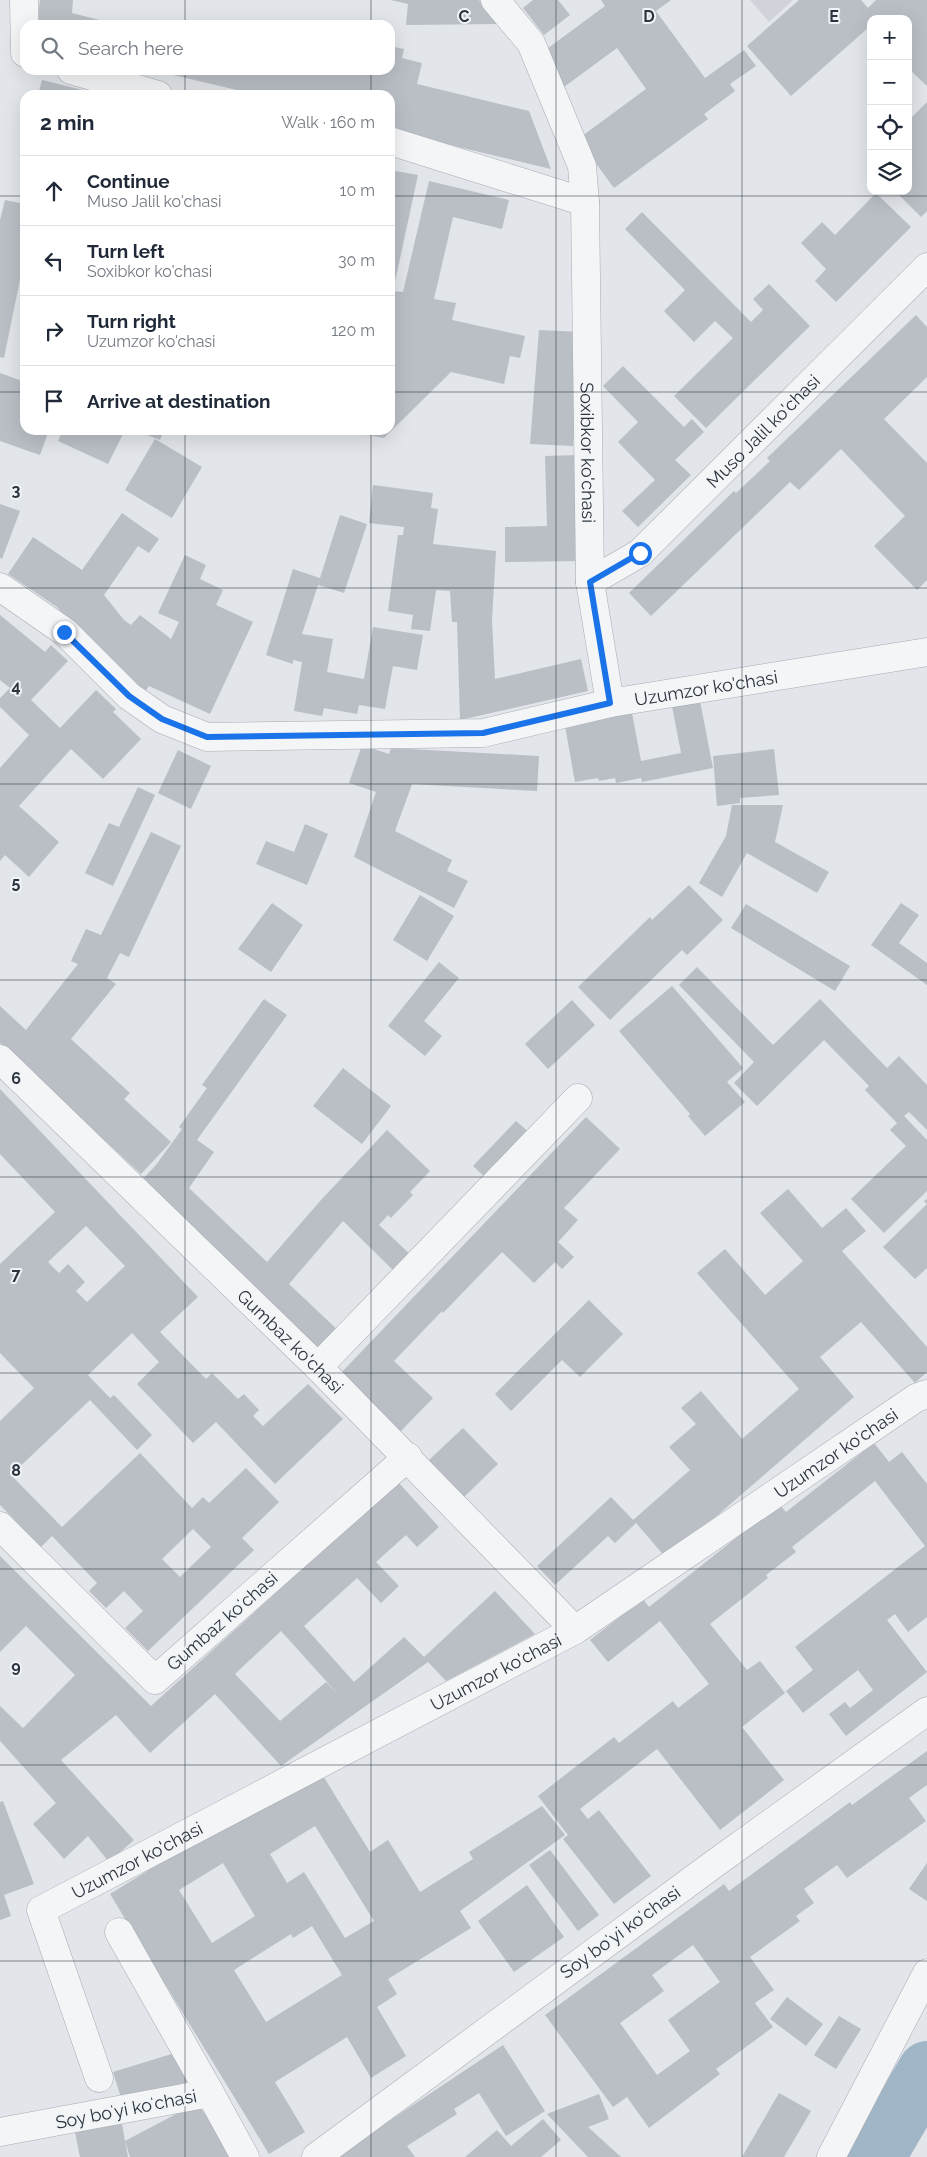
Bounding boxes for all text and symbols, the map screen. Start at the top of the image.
text: C [459,7,470,26]
text: D [643,7,655,26]
text: E [829,7,839,26]
map controls [867,15,912,195]
button: + [867,15,912,60]
search box [20,20,395,75]
icon: search [38,34,66,62]
text: Search here [78,37,184,59]
button: − [867,60,912,105]
button: locate [867,105,912,150]
text: 2 min [40,110,94,135]
text: Walk · 160 m [281,113,375,132]
button: layers [867,150,912,195]
text: Continue [87,170,170,192]
icon: ahead [40,177,68,205]
text: 10 m [340,181,375,200]
text: Muso Jalil ko'chasi [87,192,221,211]
text: Turn left [87,240,164,262]
icon: left [40,247,68,275]
text: 30 m [338,251,375,270]
text: Soxibkor ko'chasi [87,262,212,281]
text: Turn right [87,310,176,332]
icon: right [40,317,68,345]
text: 120 m [331,321,375,340]
text: Uzumzor ko'chasi [87,332,216,351]
street label: Muso Jalil ko'chasi [702,370,824,492]
street label: Soxibkor ko'chasi [577,382,600,523]
icon: arrive [40,387,68,415]
text: Arrive at destination [87,390,271,412]
text: 3 [12,481,21,500]
route start [629,542,652,565]
route end [53,621,76,644]
street label: Uzumzor ko'chasi [633,666,779,709]
text: 4 [11,677,21,696]
text: 5 [12,873,21,892]
text: 6 [11,1069,21,1088]
text: 7 [12,1265,21,1284]
street label: Gumbaz ko'chasi [233,1285,348,1397]
street label: Uzumzor ko'chasi [770,1403,901,1502]
text: 8 [11,1461,21,1480]
street label: Gumbaz koʻchasi [162,1567,282,1675]
street label: Uzumzor ko'chasi [427,1629,565,1715]
text: 9 [11,1657,21,1676]
street label: Uzumzor ko'chasi [68,1817,206,1903]
street label: Soy boʻyi koʻchasi [556,1881,684,1983]
street label: Soy boʻyi koʻchasi [54,2085,198,2133]

